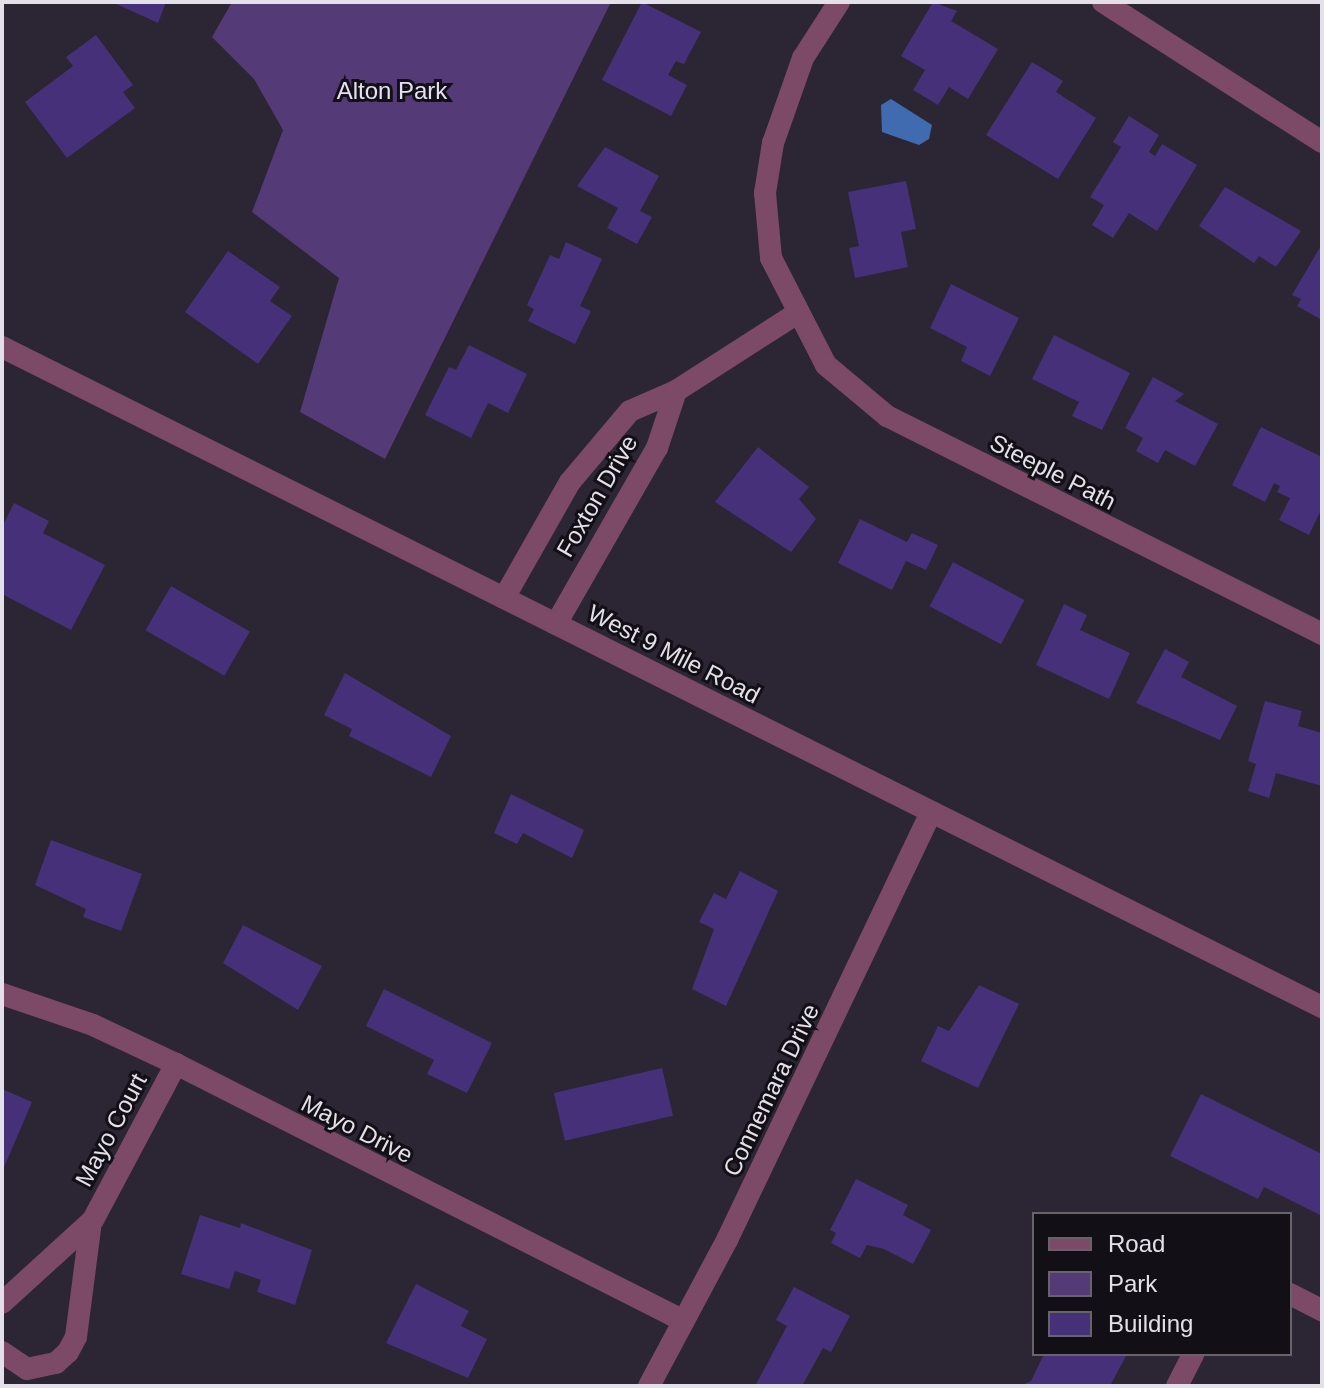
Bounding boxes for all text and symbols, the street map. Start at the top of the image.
park label: Alton Park [337,77,447,105]
street label: Steeple Path [985,428,1121,516]
street label: Foxton Drive [551,430,643,562]
street label: West 9 Mile Road [583,598,765,710]
street label: Connemara Drive [717,999,825,1181]
street label: Mayo Court [69,1068,153,1192]
street label: Mayo Drive [296,1089,418,1169]
legend [1032,1212,1292,1356]
text: Road [1108,1230,1165,1257]
text: Park [1108,1270,1157,1297]
text: Building [1108,1310,1193,1337]

